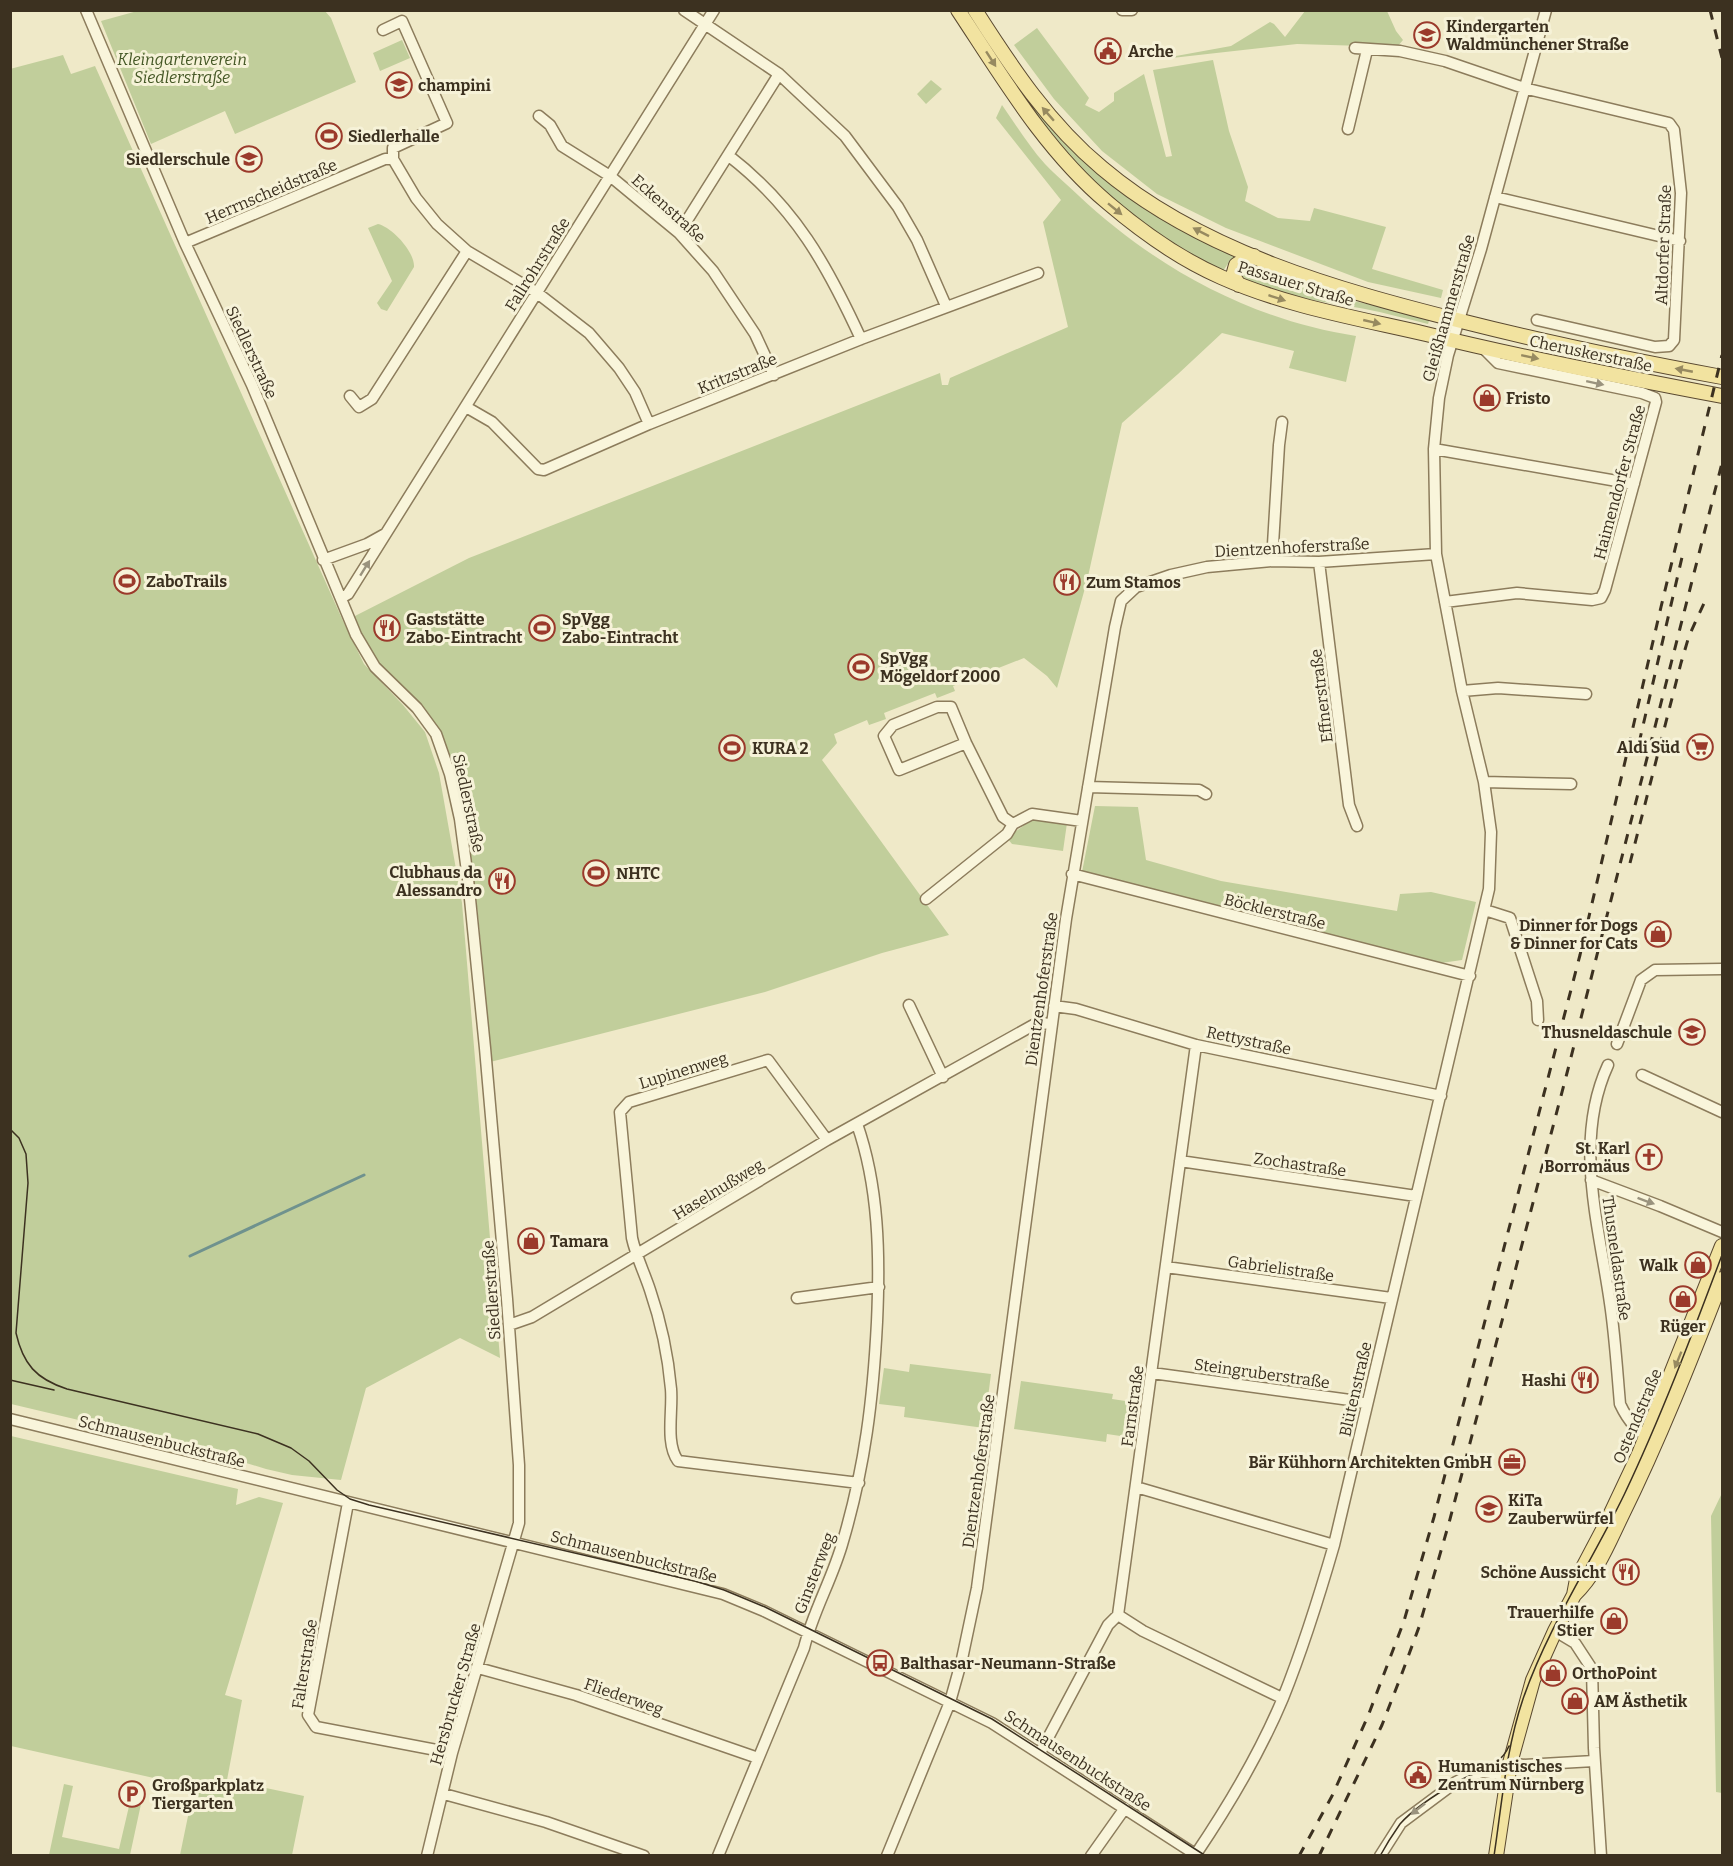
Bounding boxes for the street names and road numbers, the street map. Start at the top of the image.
street label: Herrnscheidstraße [202,155,340,228]
street label: Eckenstraße [628,170,709,246]
street label: Altdorfer Straße [1652,184,1675,306]
street label: Fallrohrstraße [501,214,574,315]
street label: Gleißhammerstraße [1418,232,1479,384]
street label: Passauer Straße [1236,257,1356,310]
street label: Siedlerstraße [222,303,281,402]
street label: Cheruskerstraße [1528,331,1654,376]
street label: Kritzstraße [695,349,780,398]
street label: Haimendorfer Straße [1590,403,1649,562]
street label: Dientzenhoferstraße [1214,534,1370,561]
street label: Effnerstraße [1306,648,1337,744]
street label: Siedlerstraße [449,752,488,854]
street label: Böcklerstraße [1222,890,1328,933]
street label: Dientzenhoferstraße [1021,911,1062,1067]
street label: Rettystraße [1205,1022,1293,1059]
street label: Lupinenweg [637,1048,730,1093]
street label: Zochastraße [1252,1149,1347,1180]
street label: Haselnußweg [669,1155,767,1224]
street label: Thusneldastraße [1598,1194,1635,1322]
street label: Siedlerstraße [479,1239,504,1341]
street label: Gabrielistraße [1227,1252,1335,1285]
street label: Blütenstraße [1335,1340,1376,1438]
street label: Steingruberstraße [1193,1355,1331,1392]
street label: Farnstraße [1117,1364,1148,1448]
street label: Ostendstraße [1609,1366,1666,1466]
street label: Dientzenhoferstraße [958,1393,999,1549]
street label: Schmausenbuckstraße [77,1412,247,1471]
street label: Schmausenbuckstraße [549,1527,719,1586]
street label: Ginsterweg [790,1530,839,1617]
street label: Falterstraße [288,1618,321,1710]
street label: Hersbrucker Straße [426,1621,485,1767]
street label: Fliederweg [582,1674,666,1719]
street label: Schmausenbuckstraße [1001,1706,1155,1815]

